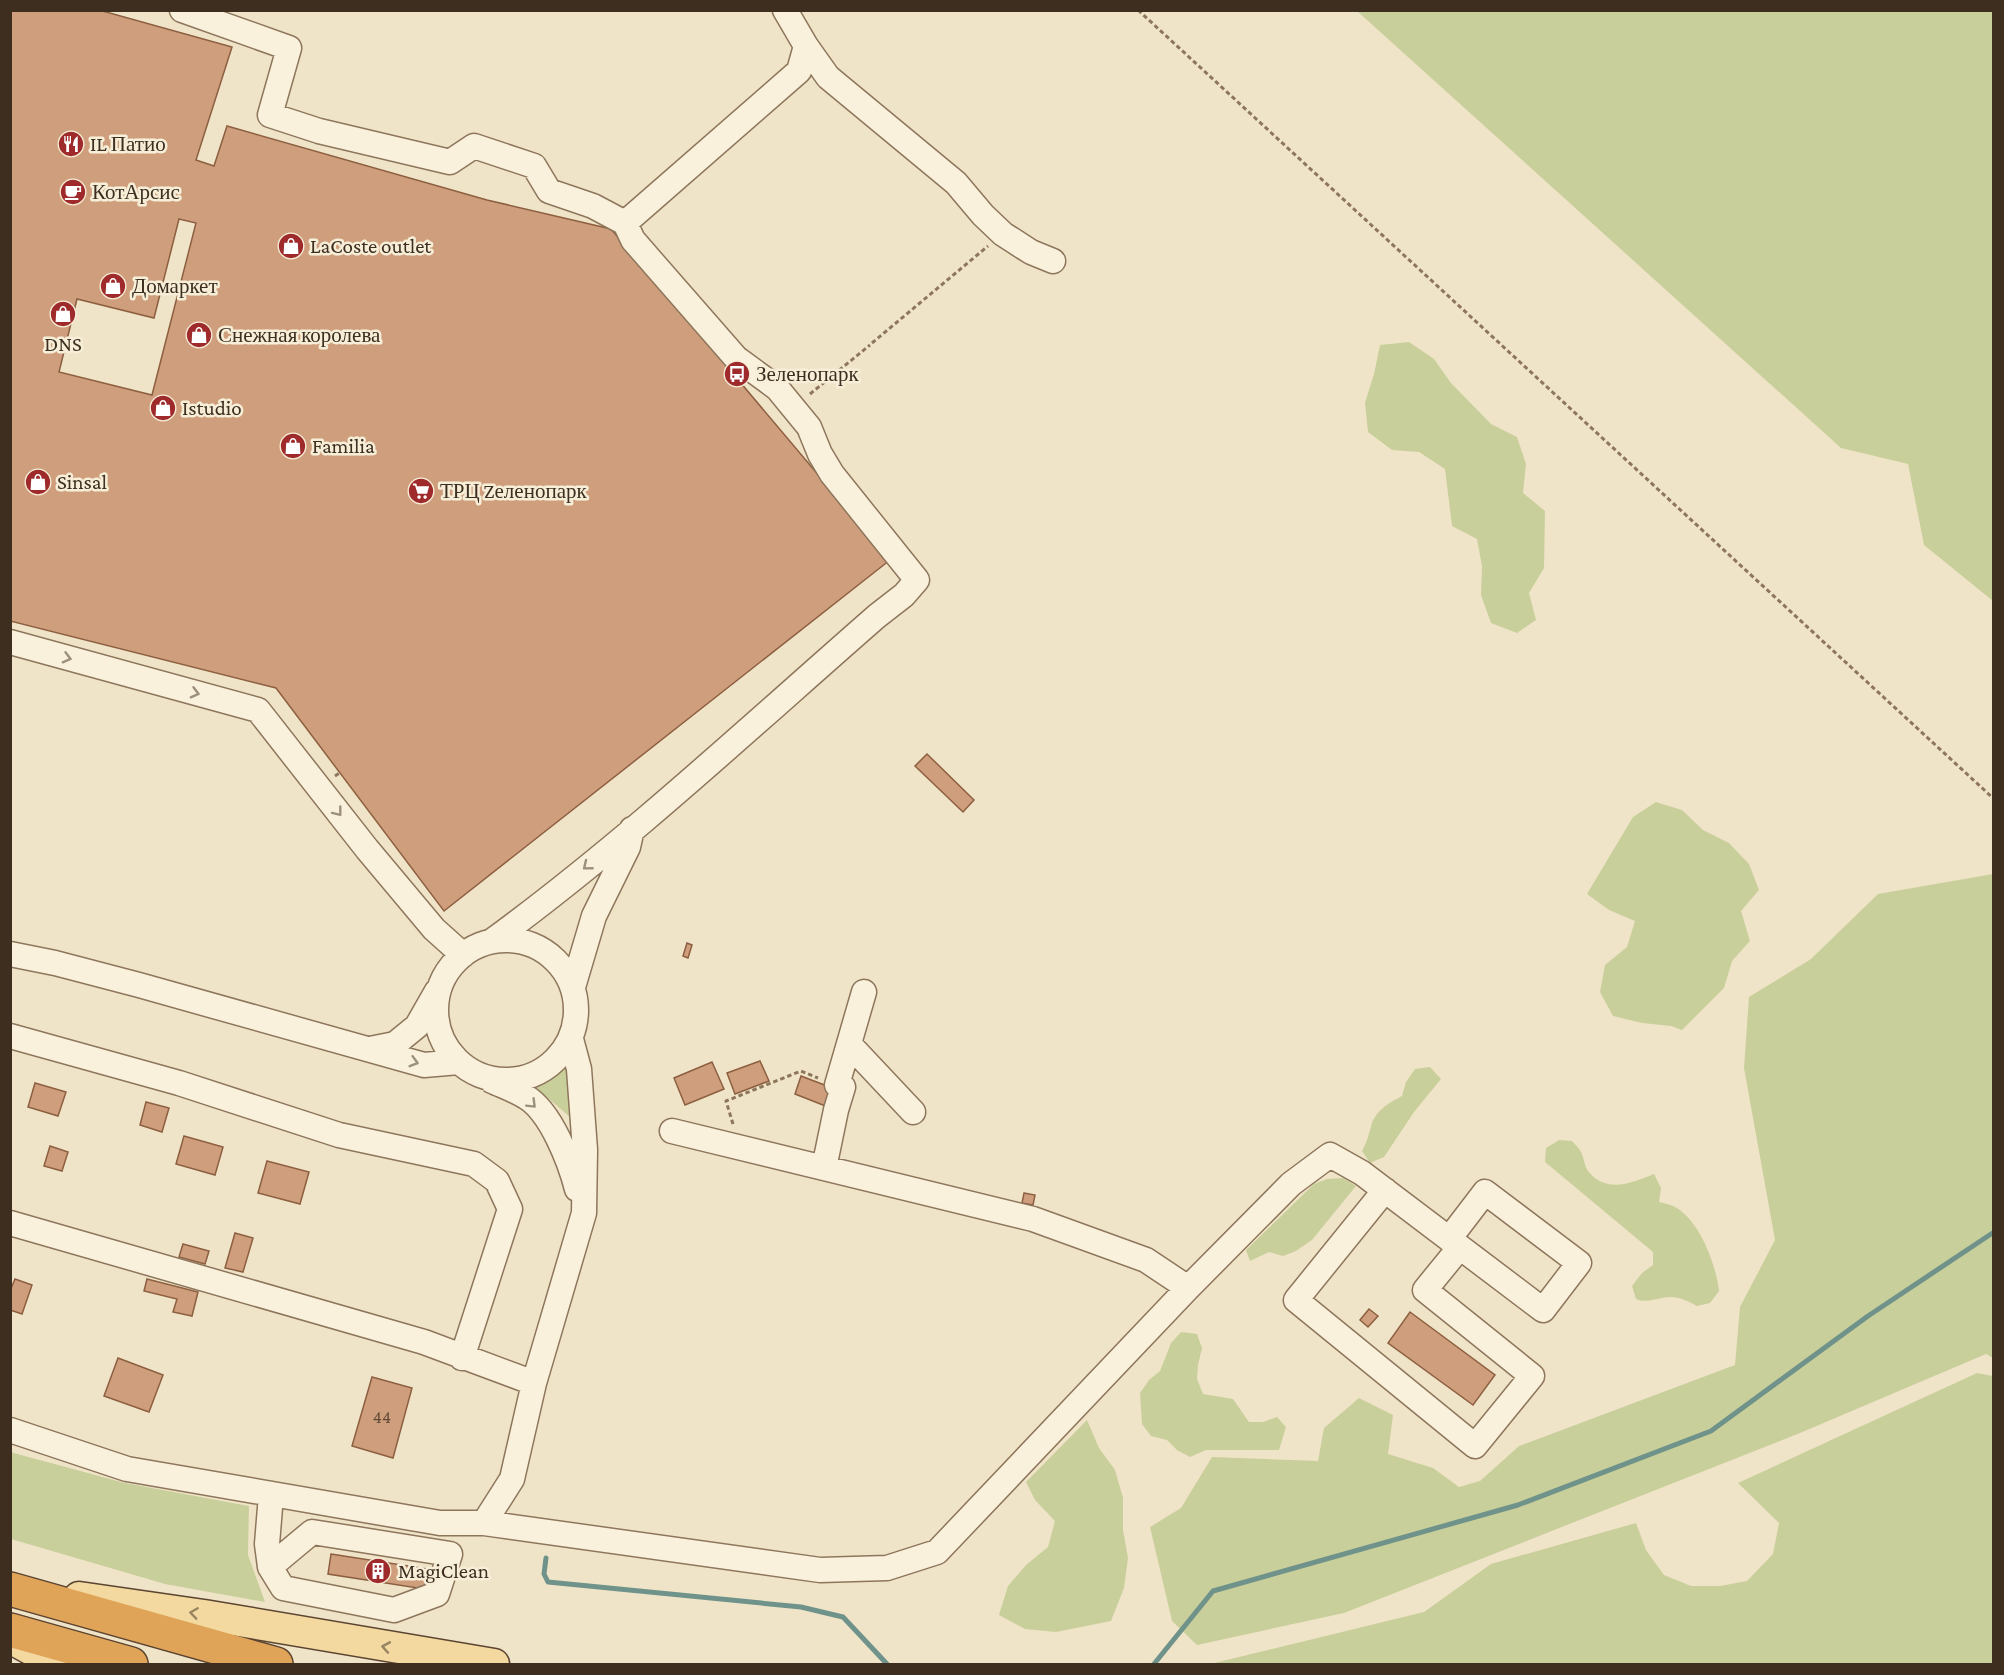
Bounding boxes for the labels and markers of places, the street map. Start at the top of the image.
restaurant icon: IL Патио [56,129,86,159]
place label: IL Патио [90,132,166,156]
cafe icon: КотАрсис [58,177,88,207]
place label: КотАрсис [92,180,180,204]
shop icon: LaCoste outlet [276,231,306,261]
place label: LaCoste outlet [310,234,432,258]
shop icon: Домаркет [98,271,128,301]
place label: Домаркет [132,274,218,298]
shop icon: DNS [48,299,78,329]
shop icon: Снежная королева [184,320,214,350]
place label: Снежная королева [218,323,381,347]
place label: DNS [44,332,82,356]
bus stop icon: Зеленопарк [722,359,752,389]
place label: Зеленопарк [756,362,859,386]
shop icon: Istudio [148,393,178,423]
place label: Istudio [182,396,242,420]
shop icon: Familia [278,431,308,461]
place label: Familia [312,434,375,458]
shop icon: Sinsal [23,467,53,497]
place label: Sinsal [57,470,107,494]
supermarket icon: ТРЦ Zеленопарк [406,476,436,506]
place label: ТРЦ Zеленопарк [440,479,587,503]
building icon: MagiClean [363,1556,393,1586]
place label: MagiClean [398,1559,489,1583]

